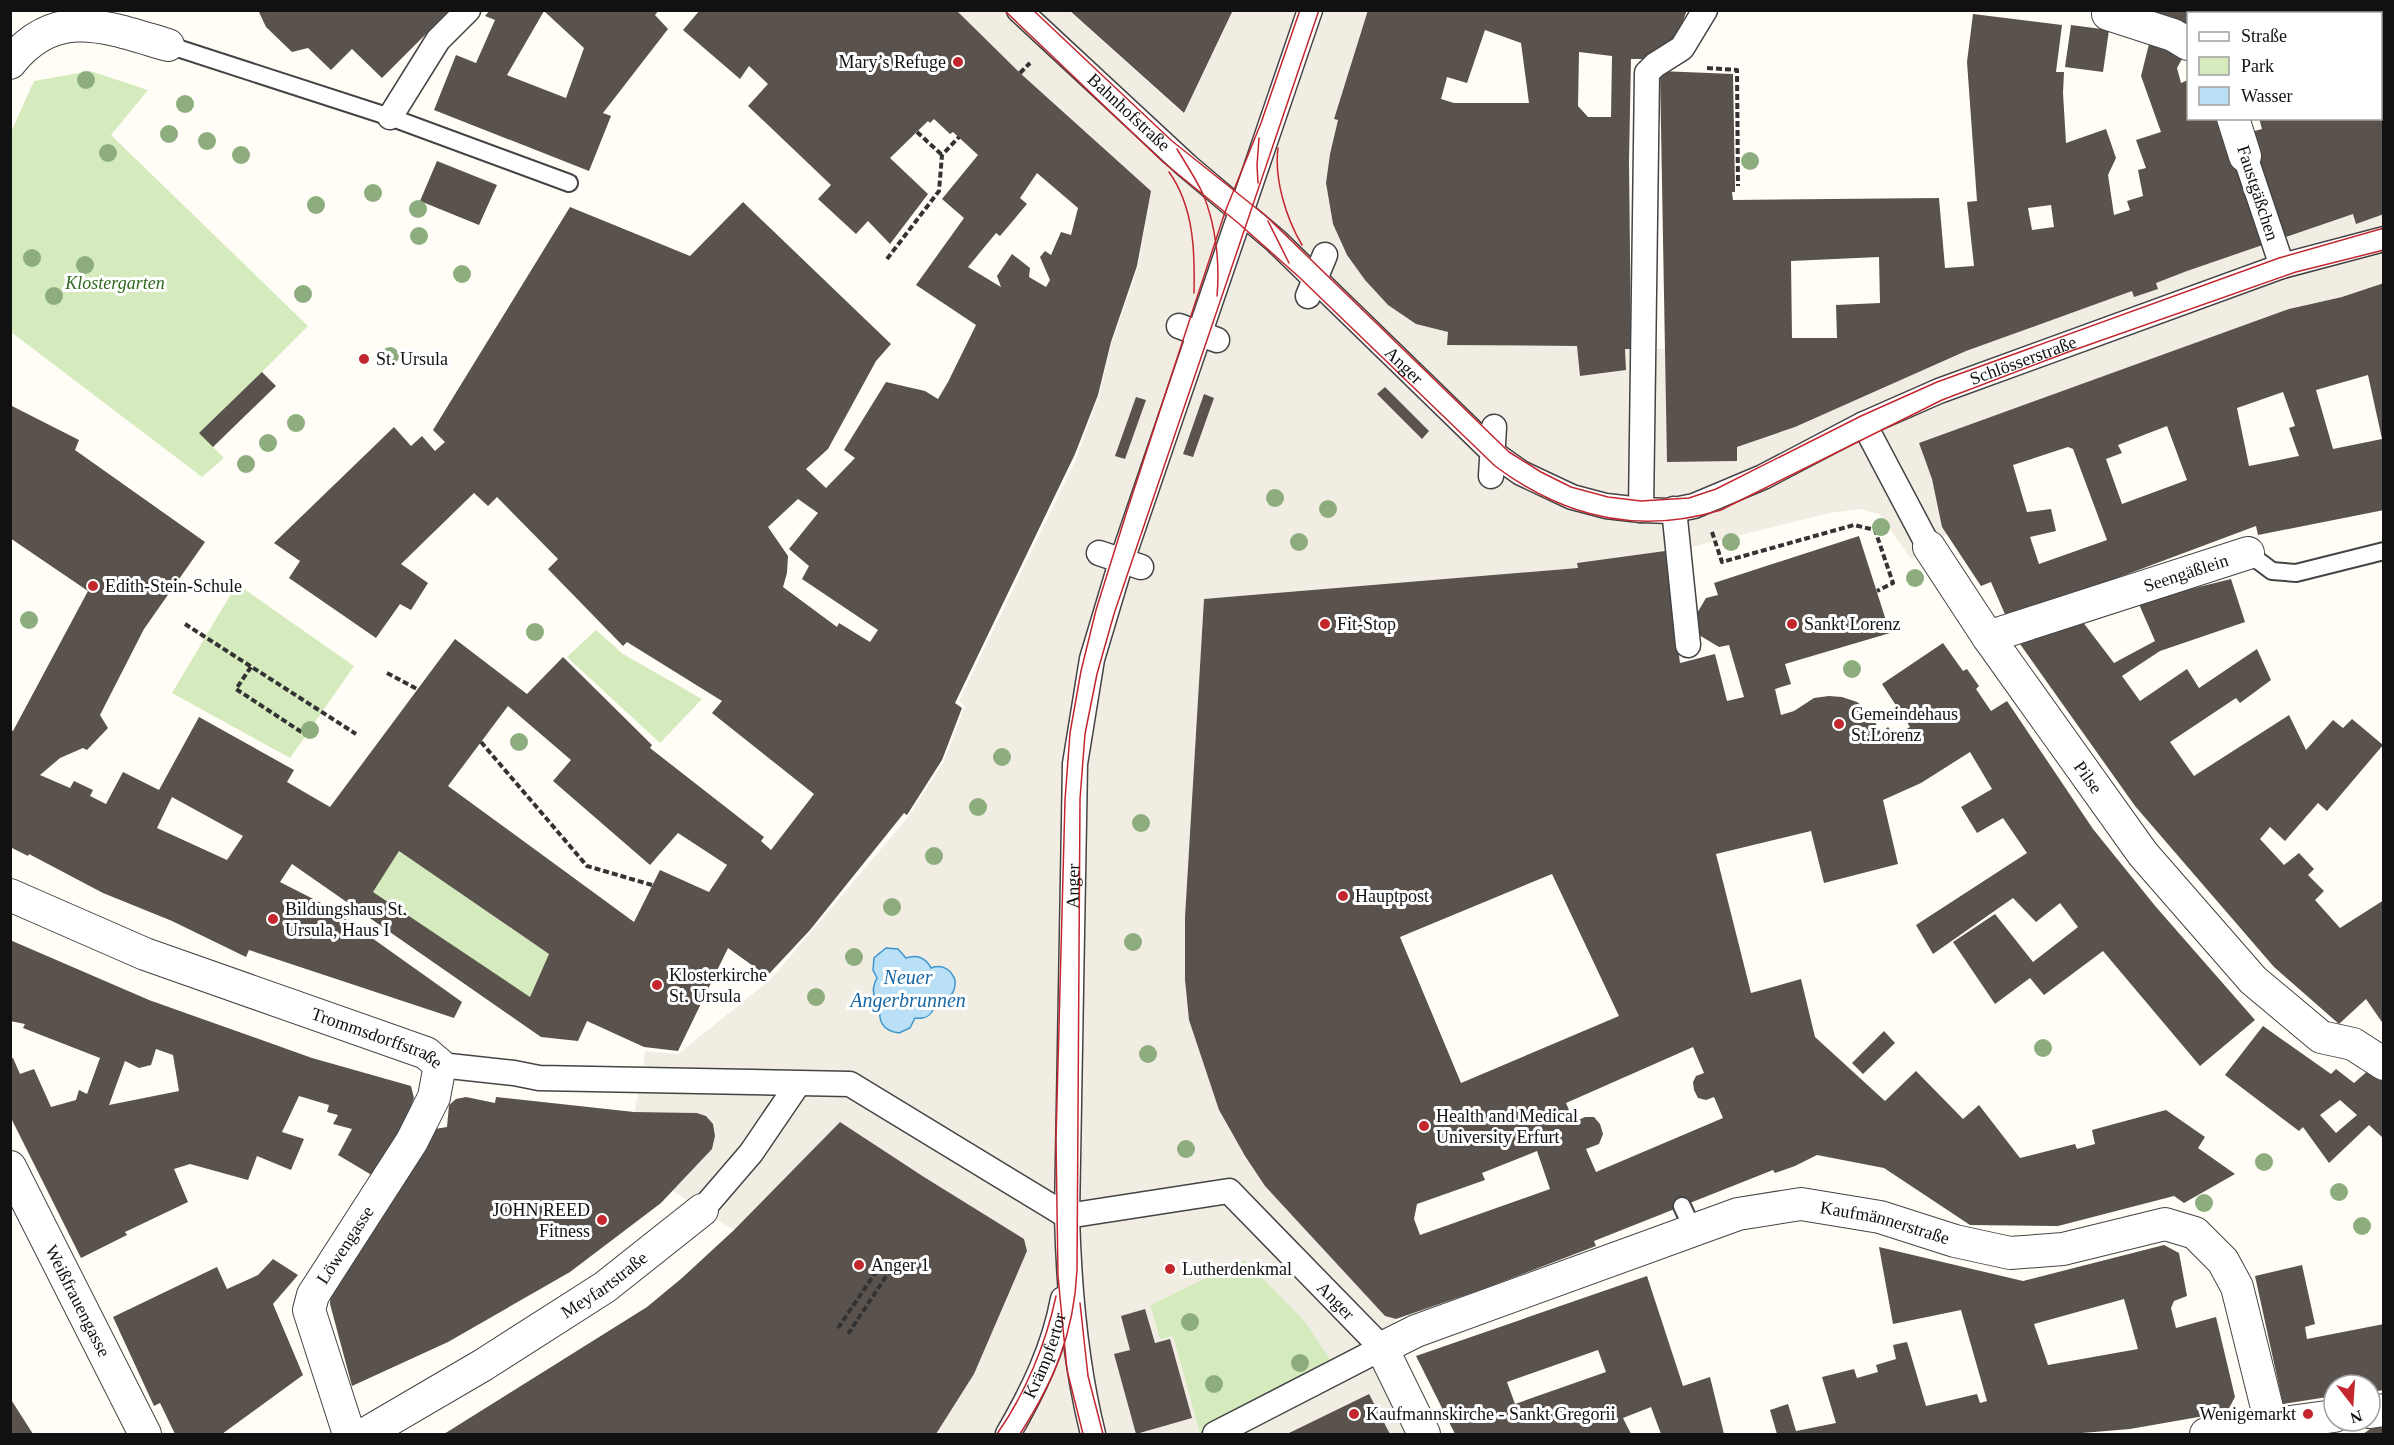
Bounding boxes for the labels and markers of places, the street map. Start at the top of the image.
place label: Mary’s Refuge [839,52,946,72]
marker: Mary’s Refuge [951,55,965,69]
place label: St. Ursula [376,349,448,369]
marker: St. Ursula [357,352,371,366]
place label: Edith-Stein-Schule [105,576,242,596]
marker: Edith-Stein-Schule [86,579,100,593]
place label: Fit-Stop [1337,614,1396,634]
place label: Sankt Lorenz [1804,614,1900,634]
marker: Fit-Stop [1318,617,1332,631]
marker: Sankt Lorenz [1785,617,1799,631]
place label: Gemeindehaus St.Lorenz [1851,704,1958,745]
marker: Gemeindehaus St.Lorenz [1832,717,1846,731]
place label: Hauptpost [1355,886,1429,906]
marker: Hauptpost [1336,889,1350,903]
place label: Bildungshaus St. Ursula, Haus I [285,899,407,940]
marker: Bildungshaus St. Ursula, Haus I [266,912,280,926]
place label: Klosterkirche St. Ursula [669,965,767,1006]
marker: Klosterkirche St. Ursula [650,978,664,992]
place label: Health and Medical University Erfurt [1436,1106,1578,1147]
marker: Health and Medical University Erfurt [1417,1119,1431,1133]
place label: JOHN REED Fitness [493,1200,590,1241]
marker: JOHN REED Fitness [595,1213,609,1227]
place label: Anger 1 [871,1255,929,1275]
marker: Anger 1 [852,1258,866,1272]
place label: Lutherdenkmal [1182,1259,1292,1279]
marker: Lutherdenkmal [1163,1262,1177,1276]
place label: Kaufmannskirche - Sankt Gregorii [1366,1404,1615,1424]
place label: Wenigemarkt [2199,1404,2296,1424]
marker: Kaufmannskirche - Sankt Gregorii [1347,1407,1361,1421]
marker: Wenigemarkt [2301,1407,2315,1421]

